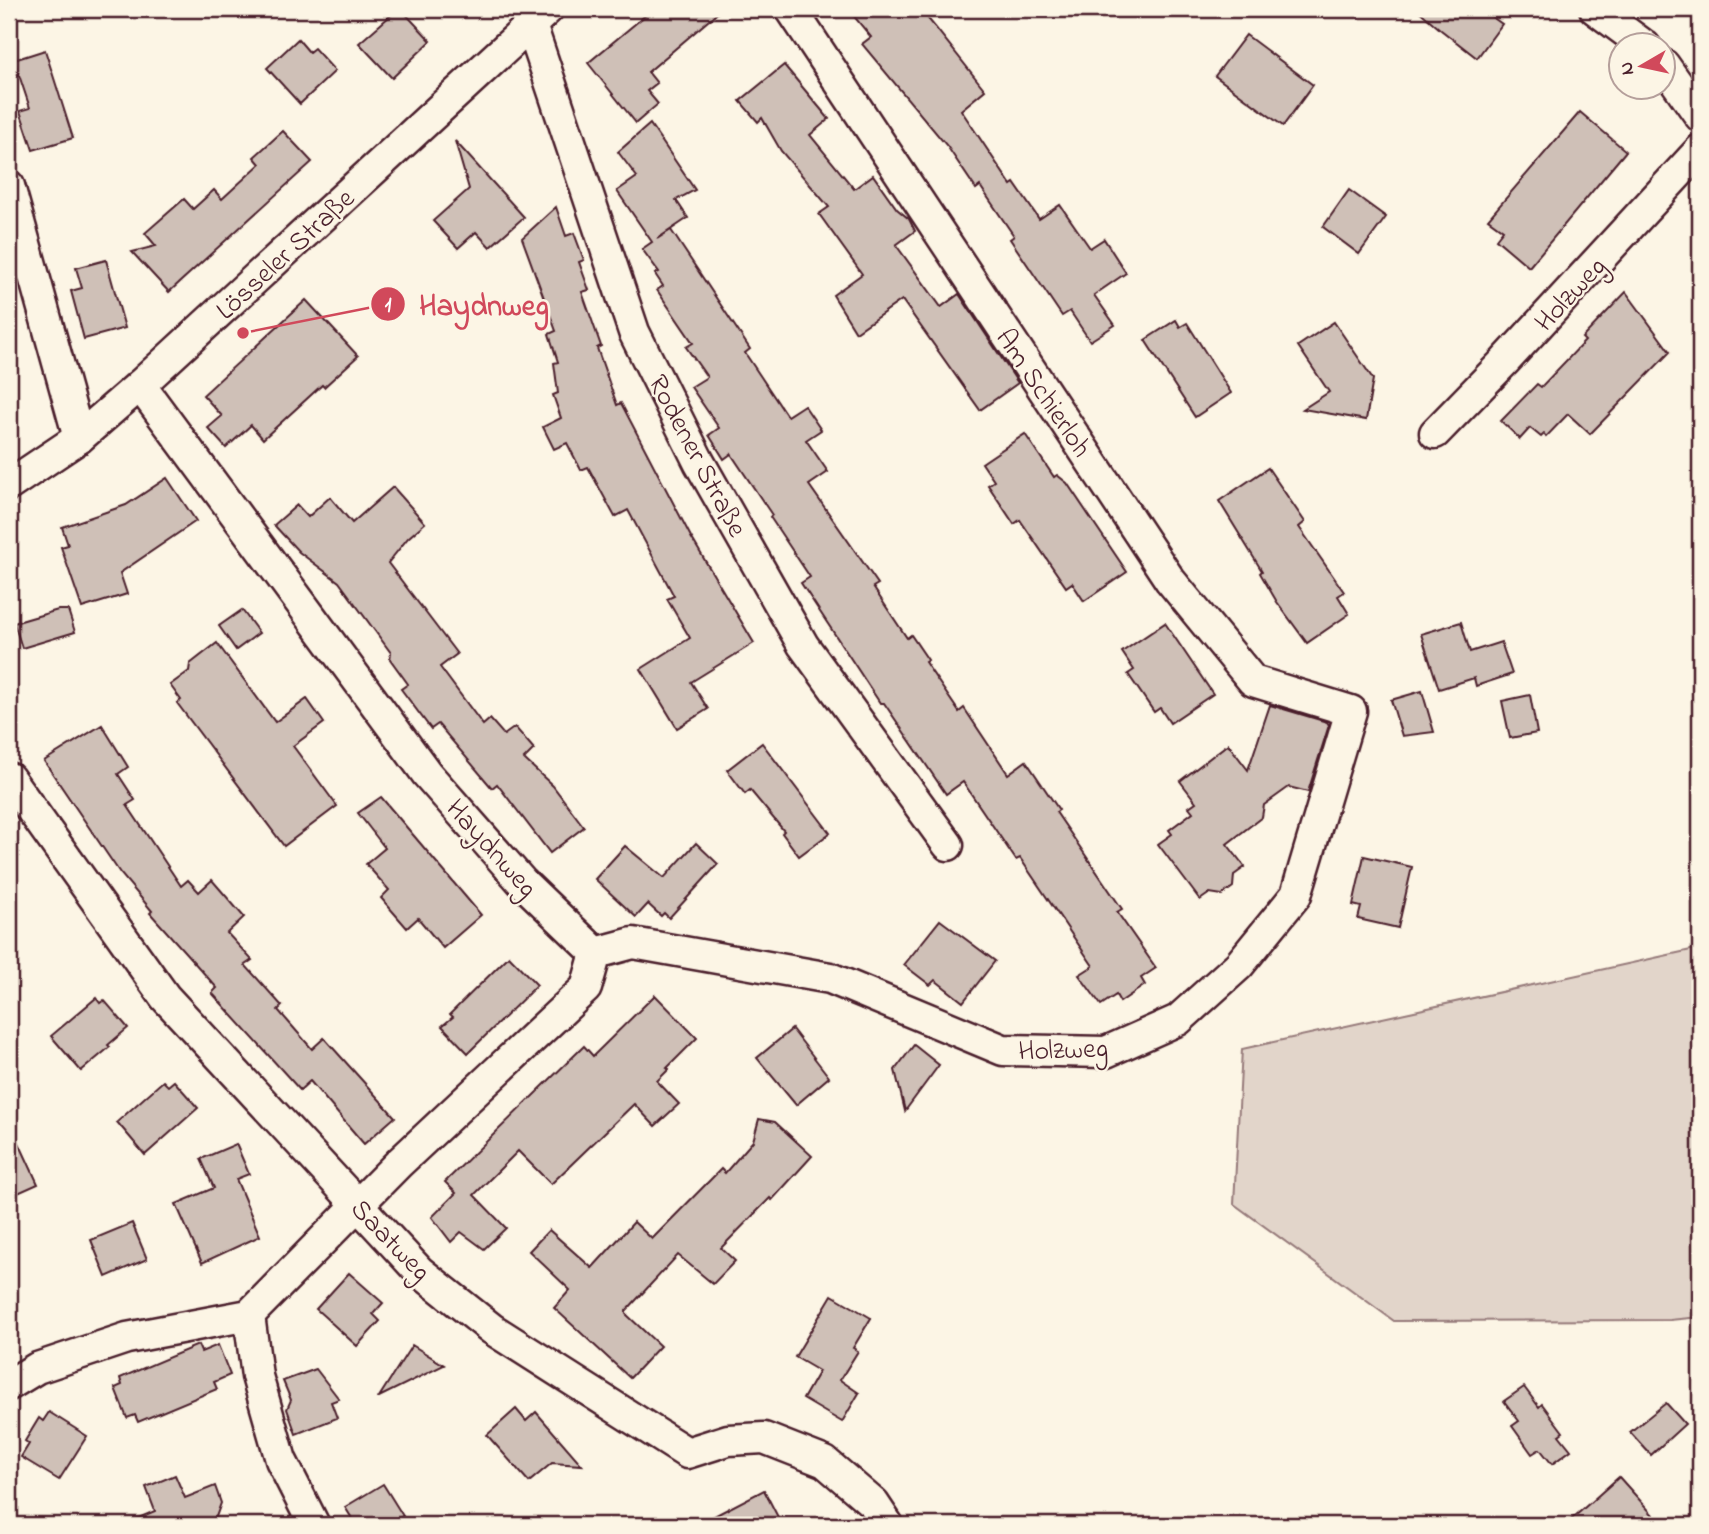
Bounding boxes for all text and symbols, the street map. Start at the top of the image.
north arrow [1608,32,1678,102]
text: N [1613,60,1642,77]
street label: Lösseler Straße [208,180,366,331]
street label: Holzweg [1526,249,1617,342]
callout: Haydnweg [370,279,563,330]
text: Haydnweg [419,286,549,331]
text: 1 [385,291,392,321]
street label: Am Schierloh [984,321,1100,467]
street label: Rodener Straße [636,368,756,546]
street label: Haydnweg [435,791,546,908]
street label: Holzweg [1017,1029,1109,1074]
street label: Saatweg [340,1191,439,1292]

